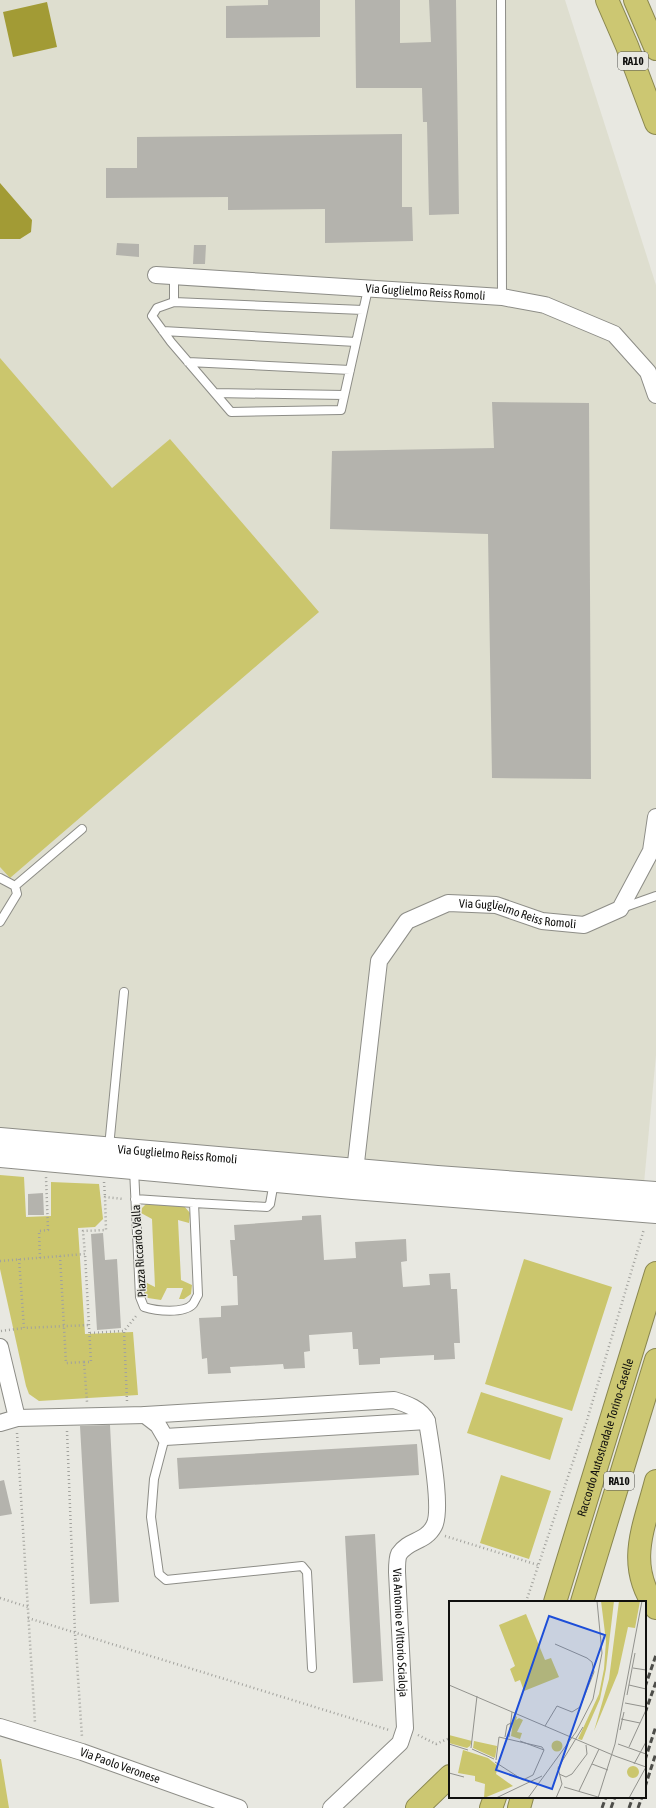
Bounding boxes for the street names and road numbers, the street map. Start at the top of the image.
road number: RA10 [618,52,648,70]
street label: Via Guglielmo Reiss Romoli [365,281,486,303]
street label: Via Guglielmo Reiss Romoli [459,896,577,931]
street label: Via Guglielmo Reiss Romoli [117,1142,238,1167]
street label: Piazza Riccardo Valla [129,1204,149,1298]
street label: Raccordo Autostradale Torino-Caselle [575,1357,636,1518]
road number: RA10 [604,1472,634,1490]
street label: Via Antonio e Vittorio Scialoja [390,1568,410,1698]
street label: Via Paolo Veronese [78,1745,162,1786]

